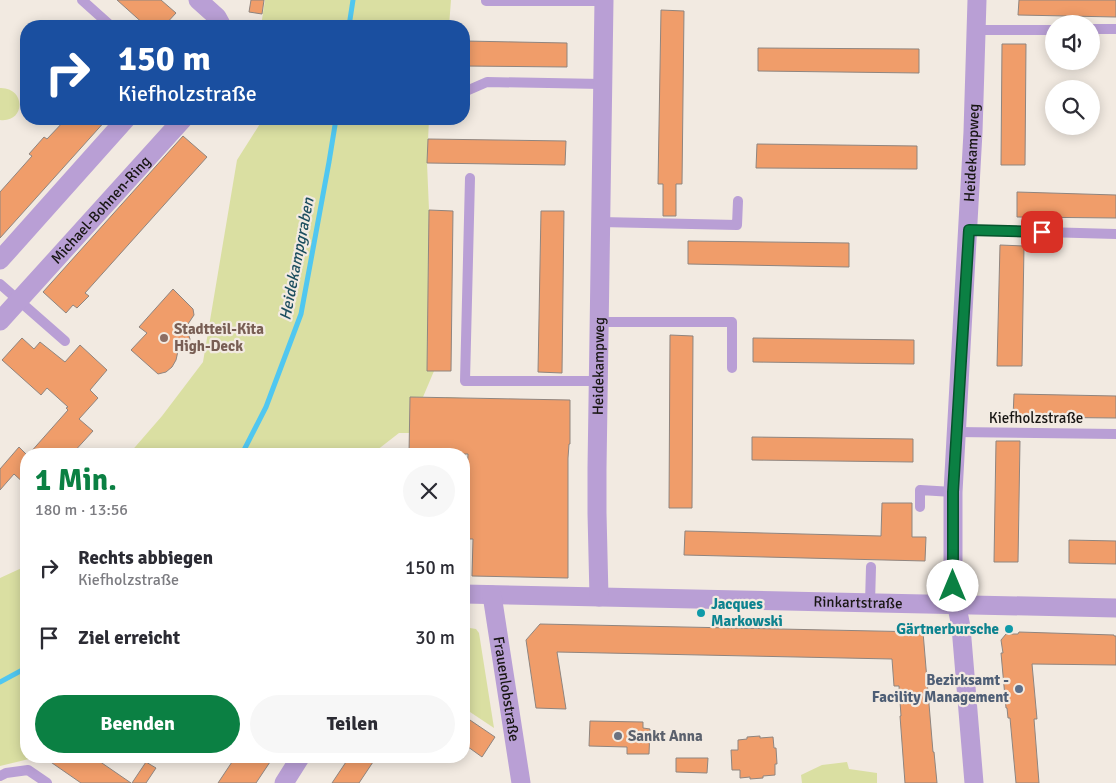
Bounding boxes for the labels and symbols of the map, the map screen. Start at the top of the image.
street label: Heidekampweg [960,103,983,202]
street label: Michael-Bohnen-Ring [47,152,154,268]
water label: Heidekampgraben [275,195,319,322]
pin [1021,211,1063,253]
street label: Heidekampweg [589,317,608,415]
place label: Stadtteil-Kita High-Deck [174,320,264,355]
marker: Stadtteil-Kita High-Deck [158,332,170,344]
street label: Kiefholzstraße [989,409,1083,427]
position arrow [926,559,978,611]
street label: Rinkartstraße [813,593,903,612]
place label: Jacques Markowski [711,595,783,630]
marker: Jacques Markowski [695,607,707,619]
place label: Gärtnerbursche [896,620,999,638]
marker: Gärtnerbursche [1003,623,1015,635]
street label: Frauenlobstraße [489,635,523,743]
place label: Bezirksamt - Facility Management [872,671,1009,706]
marker: Bezirksamt - Facility Management [1013,683,1025,695]
place label: Sankt Anna [628,727,703,745]
marker: Sankt Anna [612,730,624,742]

